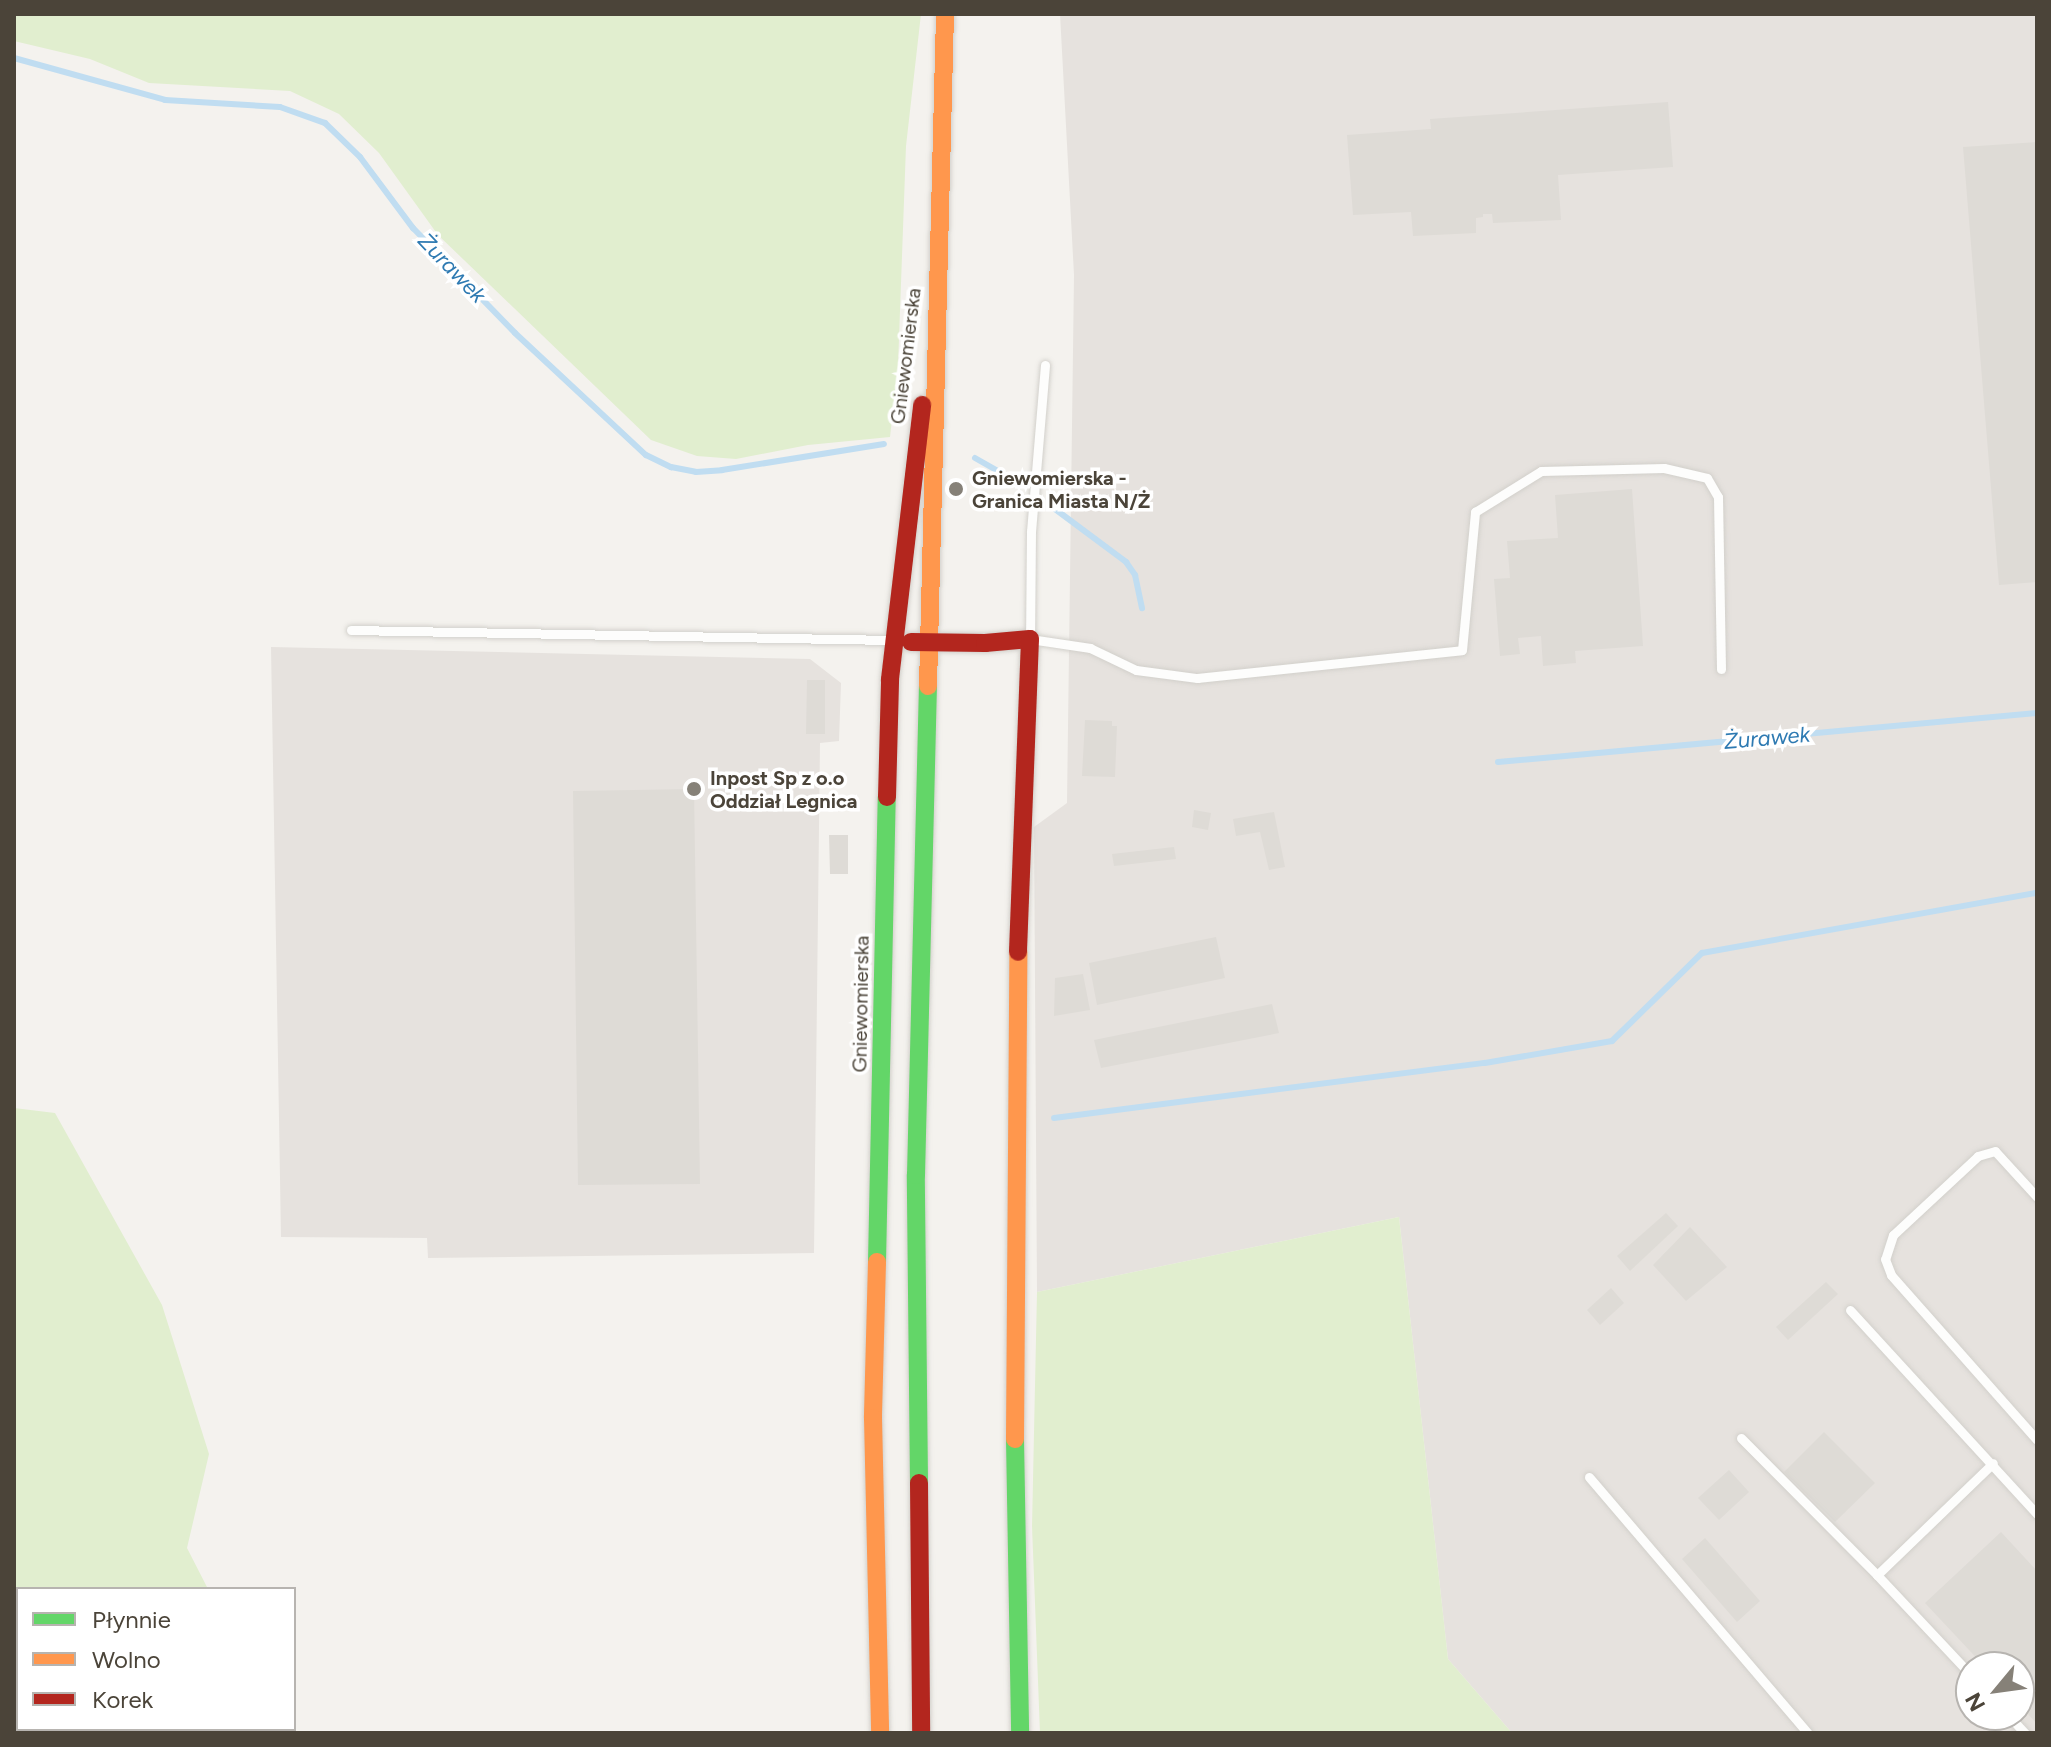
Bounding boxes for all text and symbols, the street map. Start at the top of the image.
water label: Żurawek [412,228,492,308]
street label: Gniewomierska [886,287,926,425]
place label: Gniewomierska - Granica Miasta N/Ż [972,466,1150,513]
marker: Gniewomierska - Granica Miasta N/Ż [947,480,965,498]
water label: Żurawek [1723,721,1811,755]
place label: Inpost Sp z o.o Oddział Legnica [710,766,857,813]
marker: Inpost Sp z o.o Oddział Legnica [685,780,703,798]
street label: Gniewomierska [848,935,874,1073]
legend [16,1587,296,1731]
text: Płynnie [92,1605,171,1634]
text: Wolno [92,1645,161,1674]
north arrow [1955,1651,2035,1731]
text: Korek [92,1685,153,1714]
text: N [1959,1688,1991,1716]

